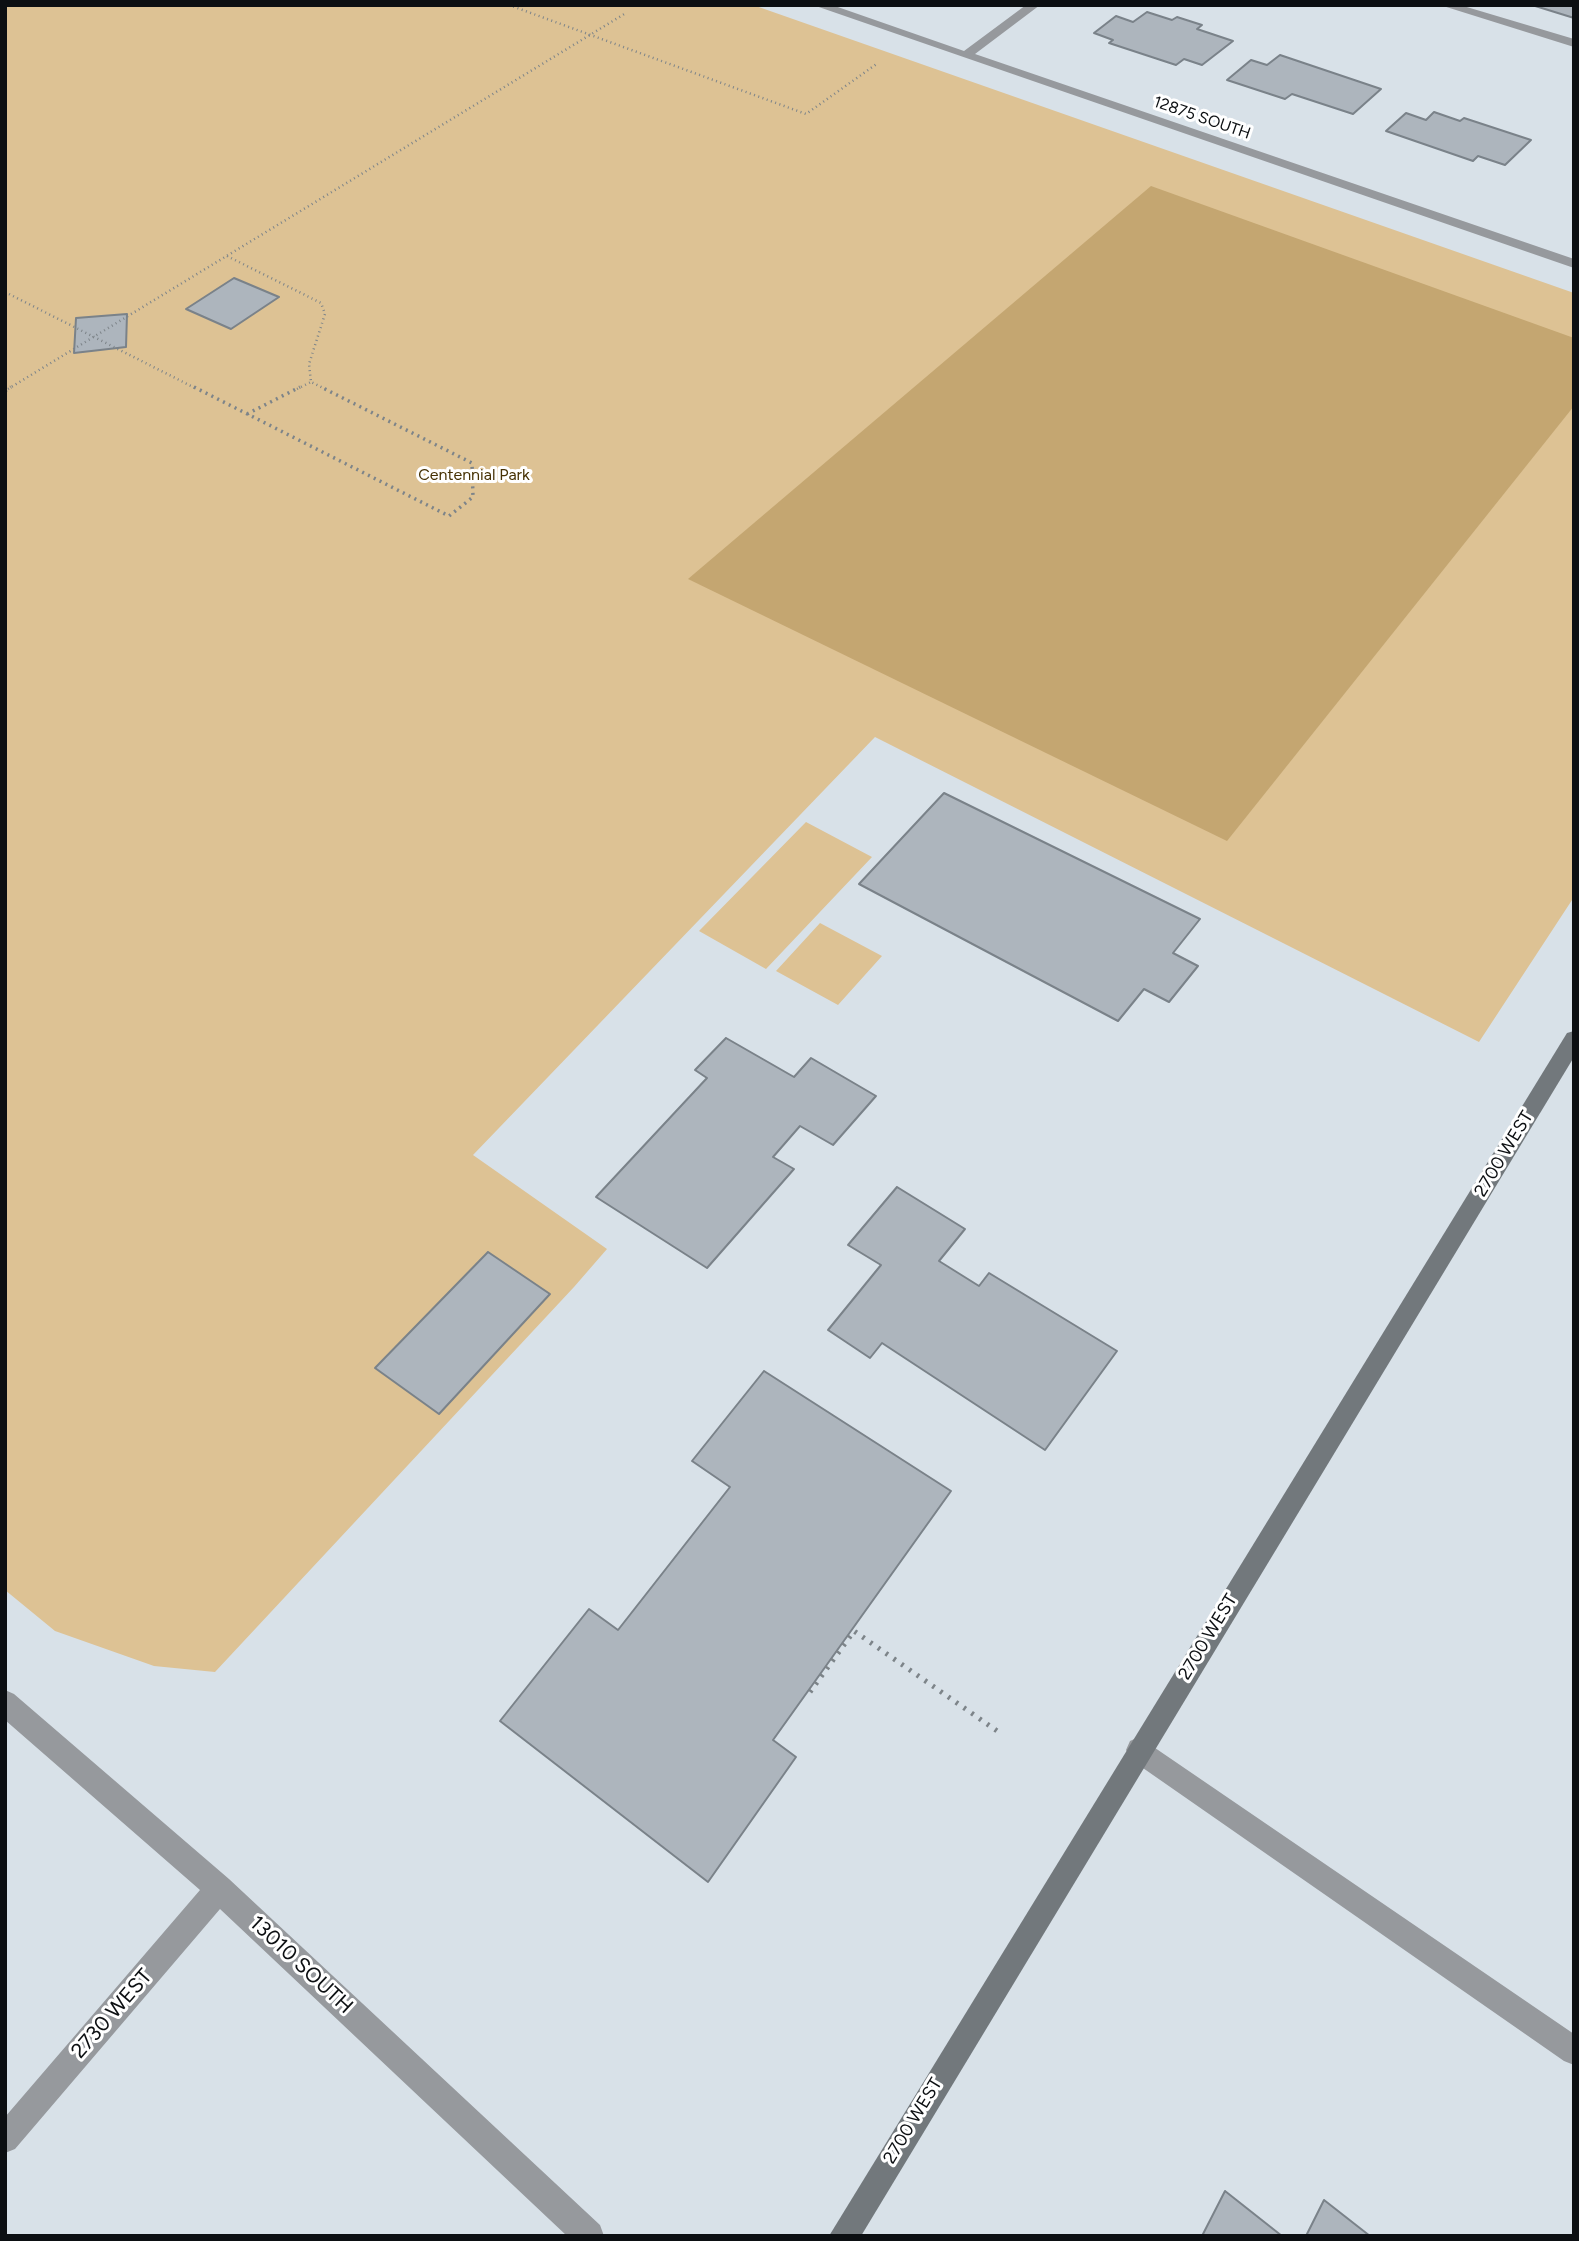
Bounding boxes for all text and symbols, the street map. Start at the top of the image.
street label: 12875 SOUTH [1151,92,1253,144]
park label: Centennial Park [418,465,530,485]
street label: 2700 WEST [1470,1107,1538,1201]
street label: 2700 WEST [1174,1590,1242,1684]
street label: 13010 SOUTH [244,1911,358,2019]
street label: 2730 WEST [66,1964,158,2064]
street label: 2700 WEST [879,2074,947,2168]

